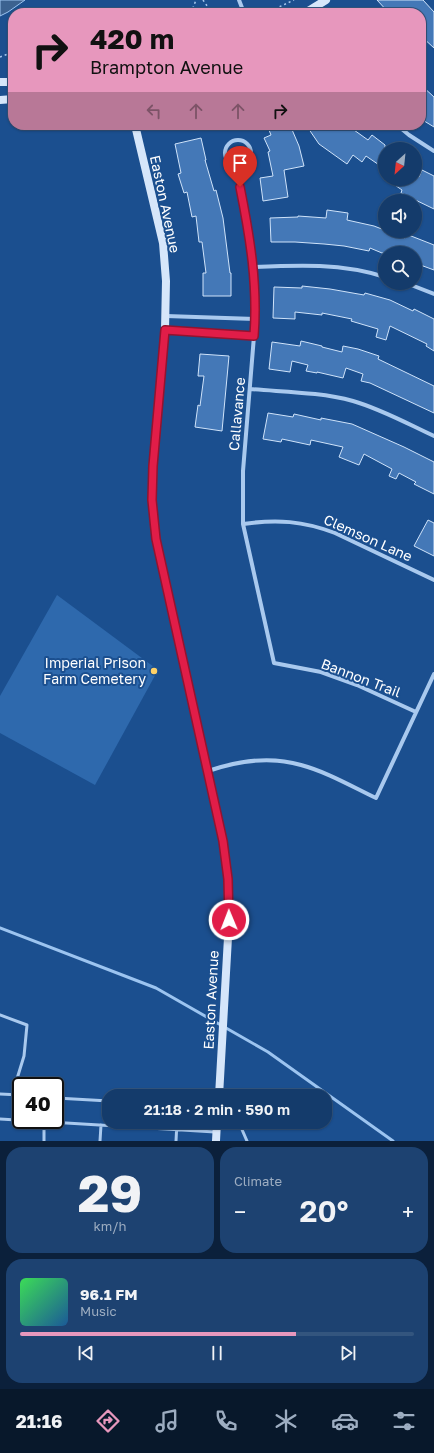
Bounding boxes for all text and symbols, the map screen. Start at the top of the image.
text: 420 m [90,22,174,55]
icon: right [24,24,76,76]
text: Brampton Avenue [90,56,243,78]
icon: left [143,100,165,122]
icon: ahead [185,100,207,122]
icon: ahead [227,100,249,122]
icon: right [269,100,291,122]
north arrow [378,142,422,186]
map controls [378,142,422,290]
pin [223,146,257,187]
icon: arrive [229,152,251,174]
street label: Easton Avenue [147,154,184,254]
button: sound [378,194,422,238]
button: search [378,246,422,290]
street label: Callavance [225,376,248,451]
street label: Clemson Lane [321,510,415,565]
place label: Imperial Prison Farm Cemetery [43,654,146,687]
street label: Bannon Trail [319,655,403,701]
marker: Imperial Prison Farm Cemetery [149,666,159,676]
position arrow [208,899,250,941]
street label: Easton Avenue [199,950,222,1050]
speed limit sign: 40 [12,1077,64,1129]
text: 21:18 · 2 min · 590 m [144,1100,290,1118]
text: 29 [78,1161,142,1223]
text: Climate [234,1173,282,1189]
text: 20° [300,1193,348,1229]
text: − [234,1198,246,1225]
text: + [402,1198,414,1225]
text: km/h [93,1218,127,1234]
text: 96.1 FM [80,1285,138,1303]
text: Music [80,1303,117,1319]
icon: previous [75,1342,97,1364]
icon: pause [206,1342,228,1364]
icon: next [337,1342,359,1364]
icon: directions [94,1407,122,1435]
icon: music [153,1407,181,1435]
icon: phone [212,1407,240,1435]
icon: climate [272,1407,300,1435]
icon: car [331,1407,359,1435]
icon: filters [390,1407,418,1435]
text: 21:16 [16,1410,62,1432]

